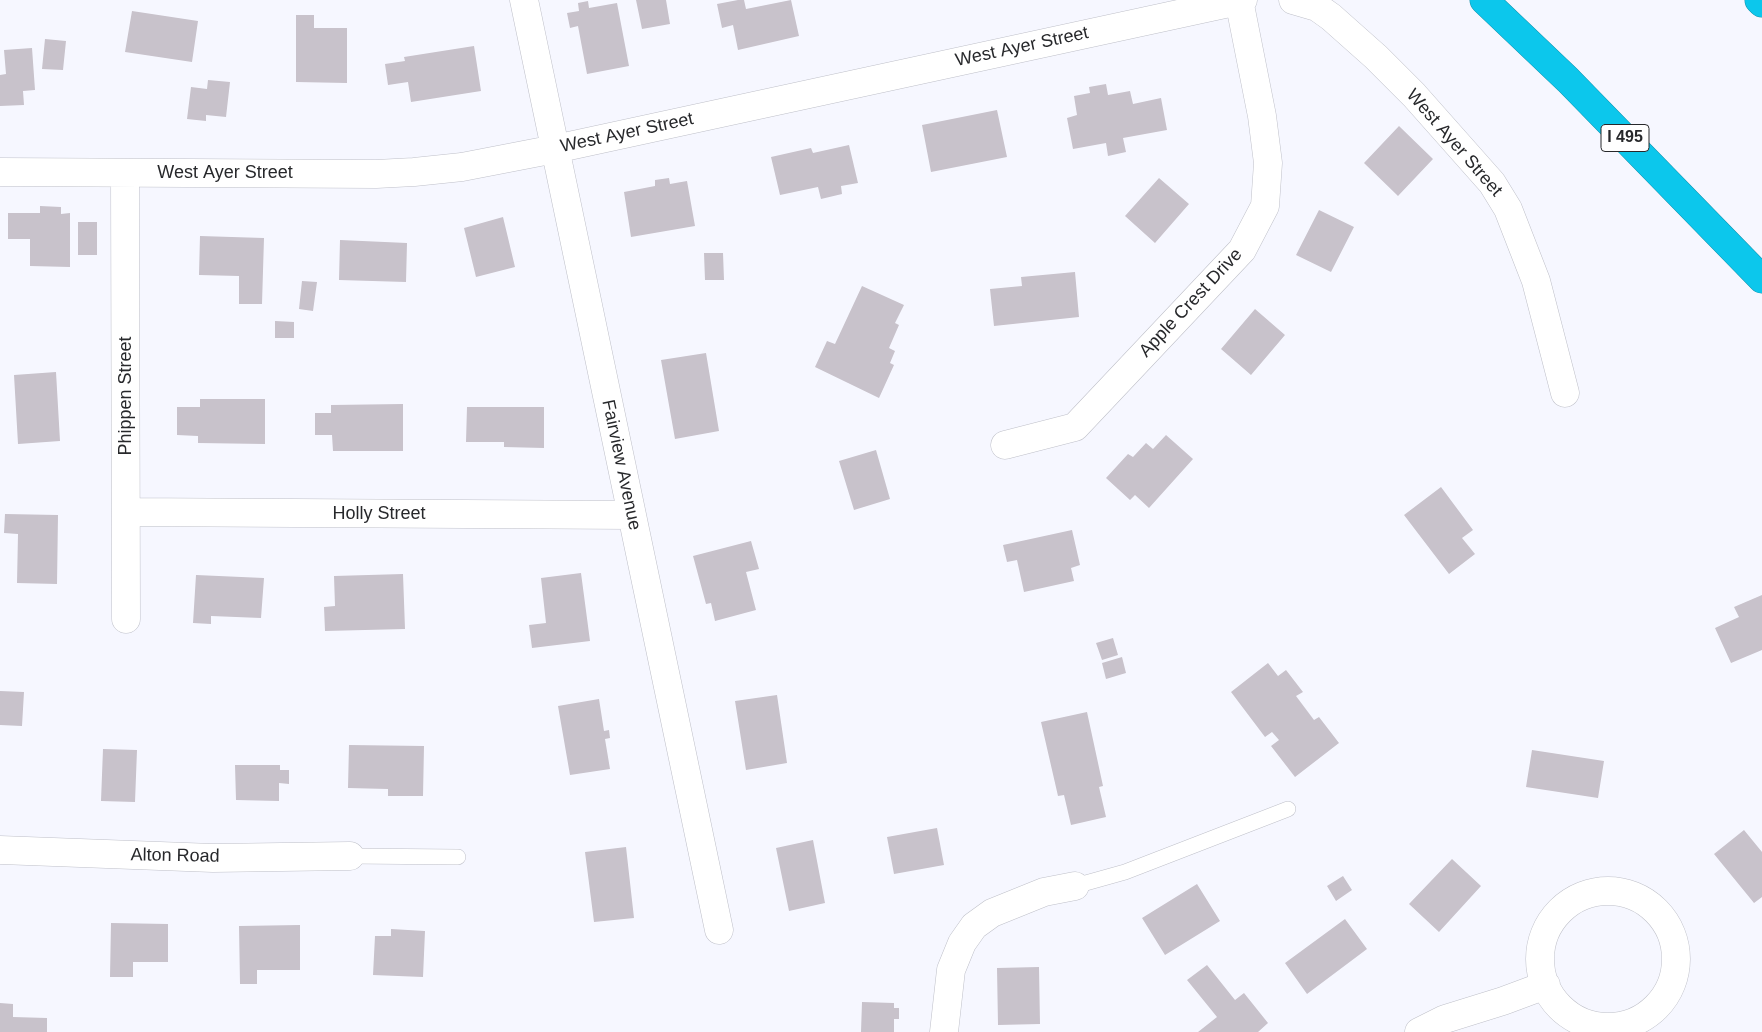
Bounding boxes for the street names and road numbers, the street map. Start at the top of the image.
street label: West Ayer Street [954,22,1090,72]
street label: West Ayer Street [1401,85,1507,201]
street label: West Ayer Street [559,108,695,158]
road number: I 495 [1601,125,1649,152]
street label: West Ayer Street [157,162,293,184]
street label: Apple Crest Drive [1135,244,1247,362]
street label: Phippen Street [115,336,137,456]
street label: Fairview Avenue [597,398,645,532]
street label: Holly Street [332,503,426,525]
street label: Alton Road [130,844,220,868]

